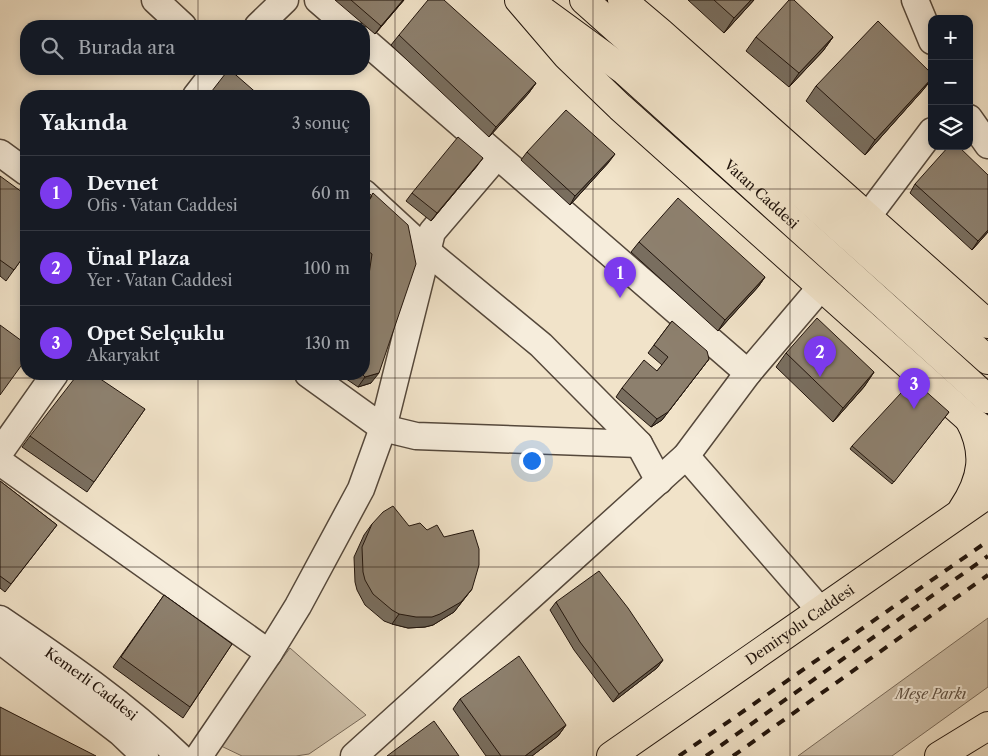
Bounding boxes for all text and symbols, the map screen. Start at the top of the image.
map controls [928,15,973,150]
button: + [928,15,973,60]
search box [20,20,370,75]
icon: search [38,34,66,62]
text: Burada ara [78,36,175,59]
button: − [928,60,973,105]
button: layers [928,105,973,150]
text: Yakında [40,110,128,135]
text: 3 sonuç [292,113,350,133]
street label: Vatan Caddesi [720,155,802,233]
text: Devnet [87,172,158,195]
text: 1 [52,183,60,203]
text: 60 m [311,183,350,203]
text: Ofis · Vatan Caddesi [87,195,238,215]
text: Ünal Plaza [87,247,190,270]
pin: 1 [604,257,636,298]
text: 2 [51,258,61,278]
text: 100 m [304,258,350,278]
text: Yer · Vatan Caddesi [87,270,232,290]
text: Opet Selçuklu [87,322,225,345]
text: 3 [51,333,61,353]
text: 130 m [305,333,350,353]
pin: 2 [804,336,836,377]
text: Akaryakıt [87,345,160,365]
pin: 3 [898,368,930,409]
your location [519,448,545,474]
street label: Demiryolu Caddesi [742,581,858,669]
street label: Kemerli Caddesi [42,644,141,724]
park label: Meşe Parkı [894,685,967,703]

